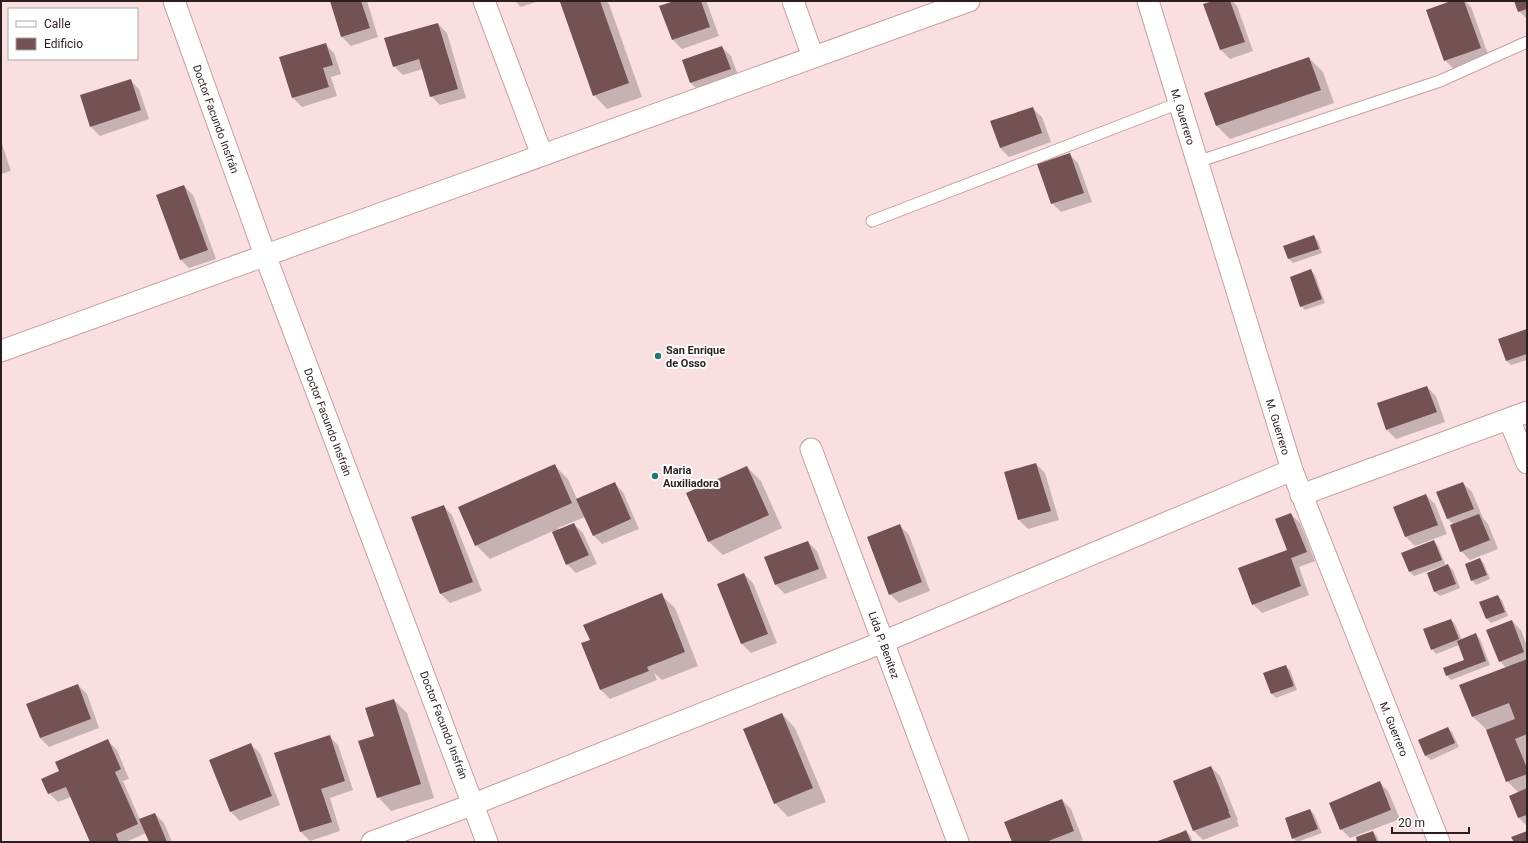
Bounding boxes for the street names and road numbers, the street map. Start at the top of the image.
street label: Doctor Facundo Insfrán [190,63,241,175]
street label: M. Guerrero [1168,88,1197,147]
street label: Doctor Facundo Insfrán [301,366,354,478]
street label: M. Guerrero [1263,398,1292,457]
street label: Lida P. Benítez [865,610,902,681]
street label: Doctor Facundo Insfrán [417,669,470,781]
street label: M. Guerrero [1377,700,1410,758]

